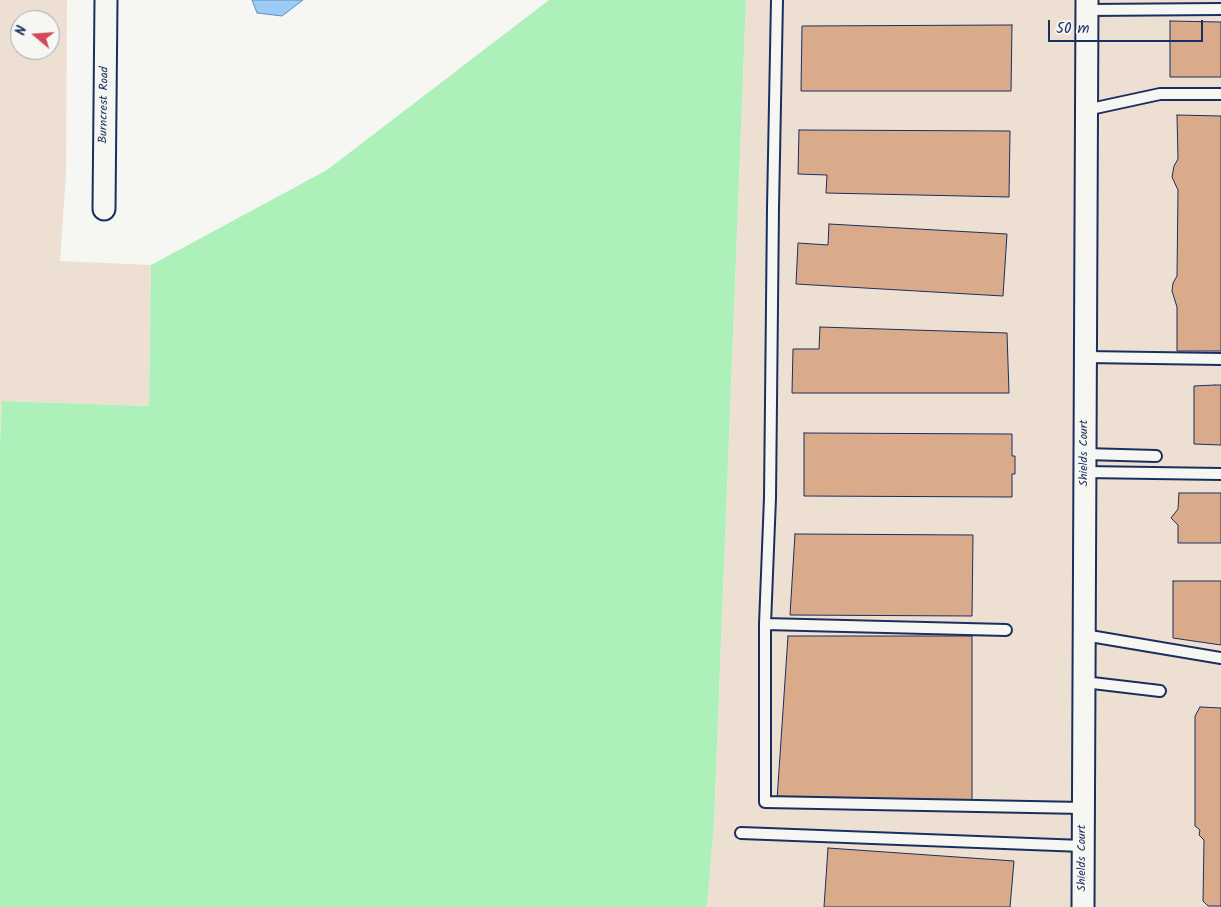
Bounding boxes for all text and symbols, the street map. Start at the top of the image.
north arrow [10,10,60,60]
scale bar [1051,10,1206,42]
text: 50 m [1056,17,1090,41]
text: N [10,23,34,38]
street label: Burncrest Road [97,66,113,144]
street label: Shields Court [1078,420,1092,486]
street label: Shields Court [1076,825,1090,891]

